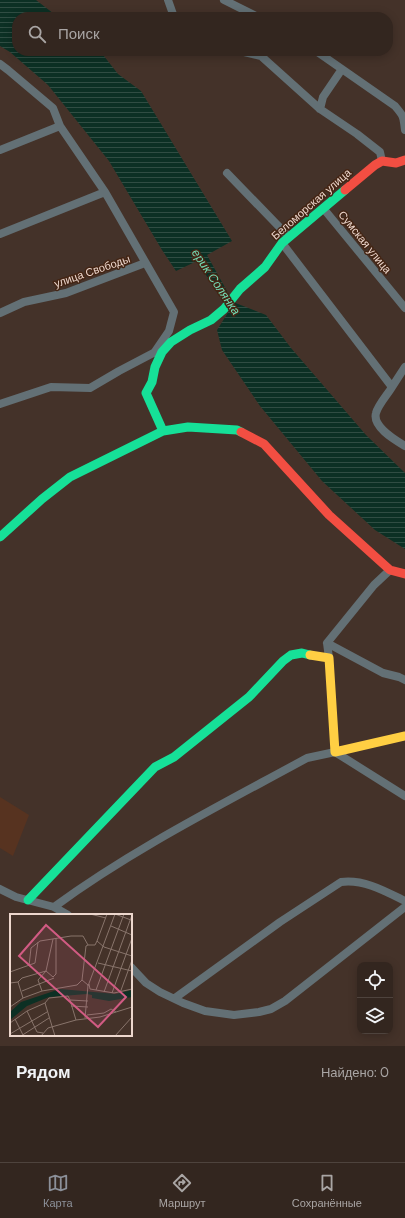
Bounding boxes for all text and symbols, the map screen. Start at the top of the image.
search box [12,12,393,56]
icon: search [26,23,48,45]
text: Поиск [58,24,100,44]
street label: Беломорская улица [268,165,354,242]
street label: Сумская улица [335,208,395,277]
water label: ерик Солянка [188,246,244,318]
street label: улица Свободы [52,251,132,291]
inset map [10,914,132,1036]
map controls [357,962,393,1034]
button: locate [357,962,393,998]
button: layers [357,998,393,1034]
text: Рядом [16,1061,71,1083]
text: Найдено: 0 [321,1064,389,1081]
tab: Карта [43,1172,73,1210]
tab: Маршрут [159,1172,206,1210]
tab: Сохранённые [292,1172,362,1210]

